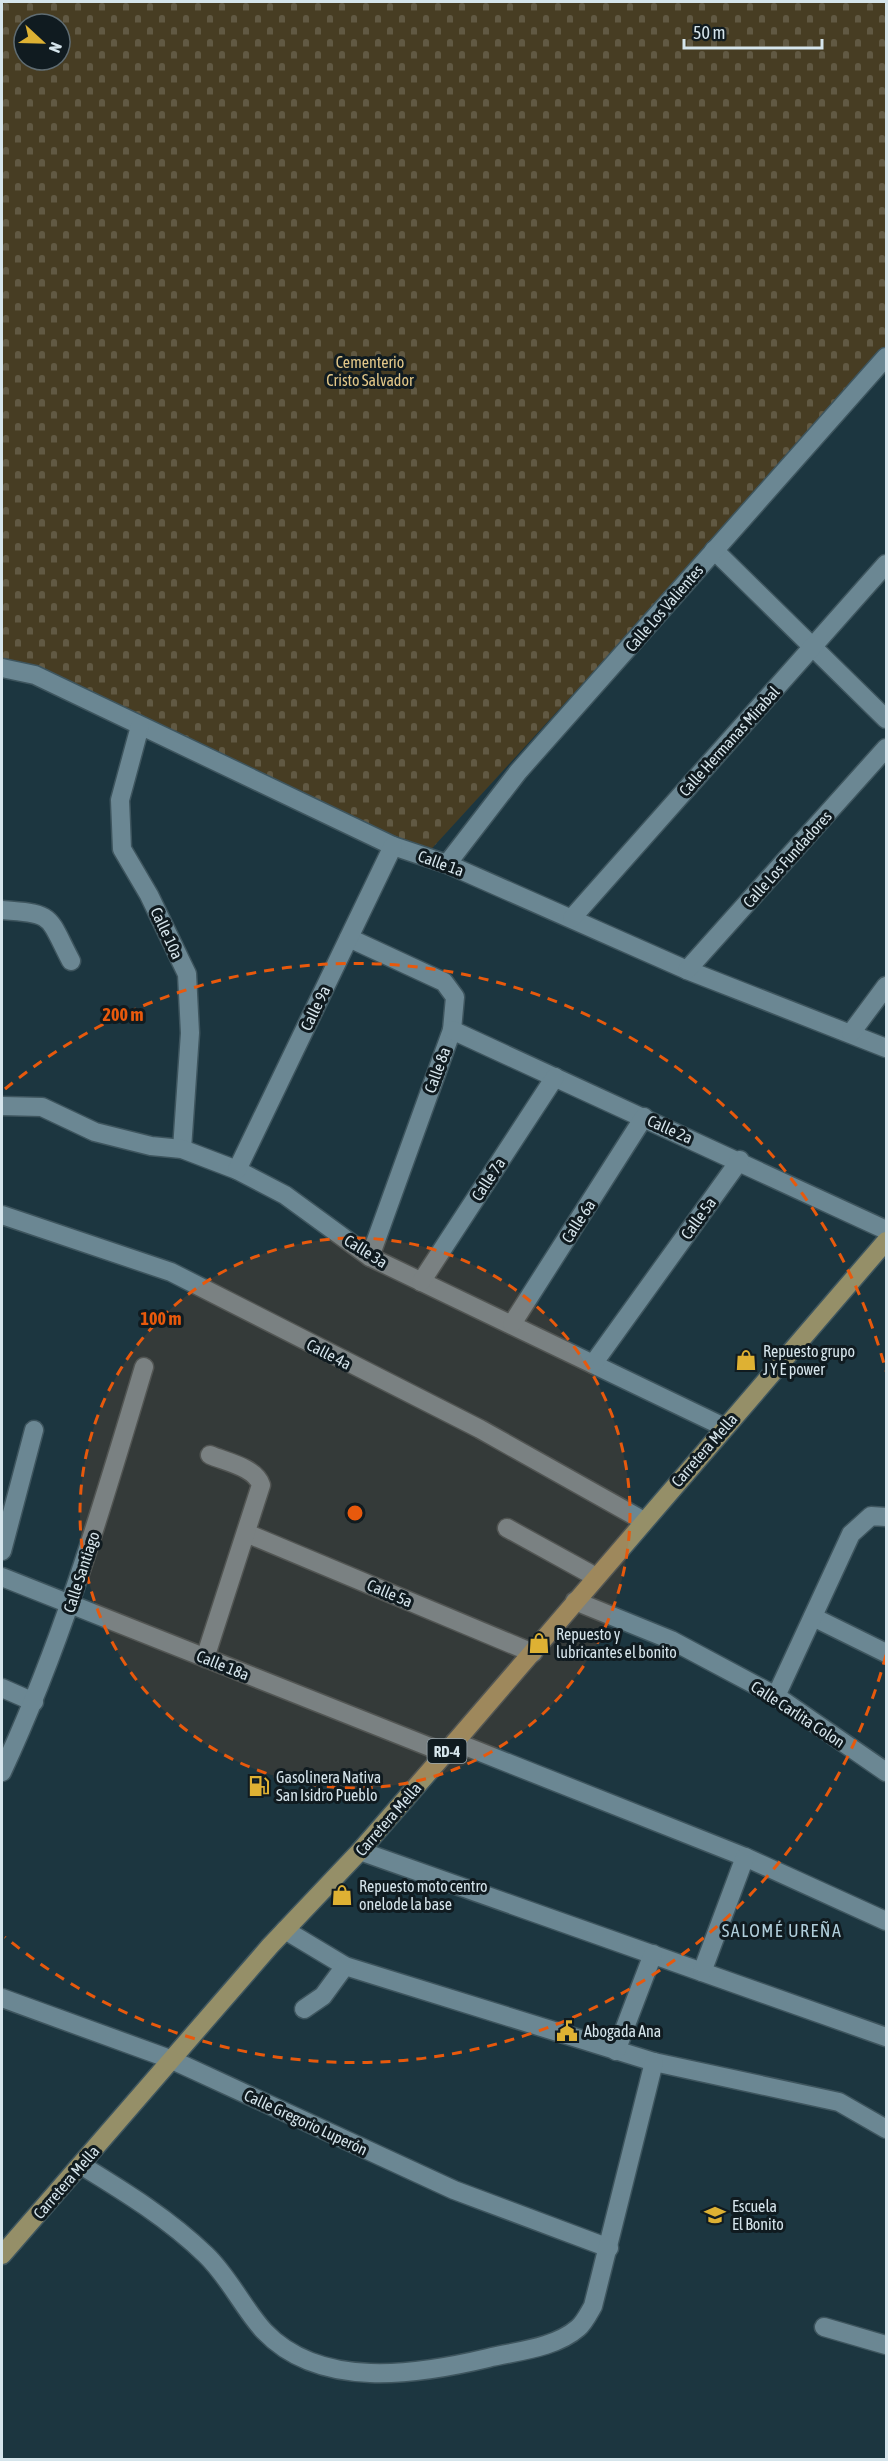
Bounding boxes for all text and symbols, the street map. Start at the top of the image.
north arrow [12,12,72,72]
scale bar [684,12,822,50]
text: 50 m [693,22,725,43]
text: N [46,40,66,55]
park label: Cementerio Cristo Salvador [326,353,414,389]
street label: Calle Los Valientes [621,561,707,655]
street label: Calle Hermanas Mirabal [675,682,783,799]
street label: Calle Los Fundadores [739,807,835,911]
street label: Calle 1a [416,846,466,880]
street label: Calle 10a [147,904,187,962]
street label: Calle 9a [297,983,333,1033]
text: 200 m [103,1004,143,1025]
street label: Calle 8a [420,1045,454,1095]
street label: Calle 2a [645,1111,695,1147]
street label: Calle 7a [468,1154,508,1204]
street label: Calle 5a [677,1194,719,1242]
street label: Calle 6a [558,1196,598,1246]
street label: Calle 3a [341,1231,391,1271]
text: 100 m [141,1308,181,1329]
street label: Calle 4a [304,1335,354,1373]
place label: Repuesto grupo J Y E power [763,1342,855,1379]
shop icon: Repuesto grupo J Y E power [734,1348,758,1372]
street label: Carretera Mella [667,1410,741,1490]
centre of rings [345,1503,365,1523]
street label: Calle Santiago [59,1529,104,1615]
street label: Calle 5a [365,1575,415,1611]
place label: Repuesto y lubricantes el bonito [556,1625,677,1661]
shop icon: Repuesto y lubricantes el bonito [527,1631,551,1655]
street label: Calle 18a [194,1646,252,1684]
street label: Calle Carlita Colon [748,1677,848,1751]
road number: RD-4 [428,1739,466,1763]
place label: Gasolinera Nativa San Isidro Pueblo [276,1768,381,1804]
fuel station icon: Gasolinera Nativa San Isidro Pueblo [247,1774,271,1798]
street label: Carretera Mella [351,1779,425,1859]
place label: Repuesto moto centro onelode la base [359,1877,488,1913]
shop icon: Repuesto moto centro onelode la base [330,1883,354,1907]
district label: SALOMÉ UREÑA [722,1920,842,1941]
public building icon: Abogada Ana [555,2019,579,2043]
place label: Abogada Ana [584,2022,661,2041]
street label: Calle Gregorio Luperón [241,2086,370,2159]
street label: Carretera Mella [29,2142,103,2222]
place label: Escuela El Bonito [732,2197,784,2233]
school or university icon: Escuela El Bonito [703,2203,727,2227]

